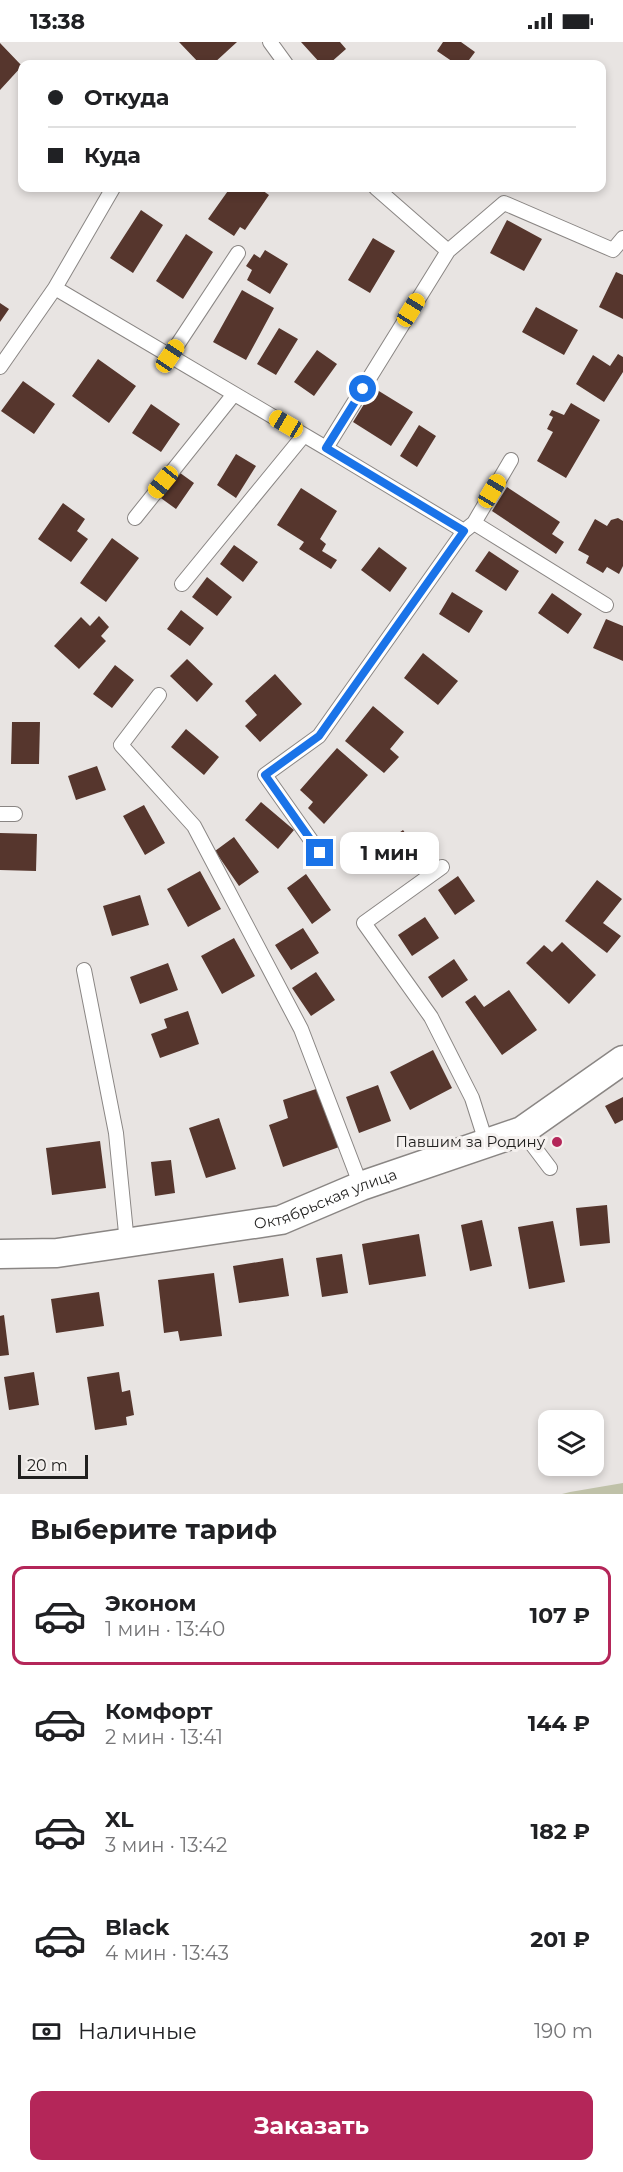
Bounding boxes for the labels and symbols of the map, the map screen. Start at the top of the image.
car [394,290,428,330]
car [152,336,188,376]
route start [349,375,376,402]
car [266,407,306,441]
car [145,462,181,502]
car [475,471,509,511]
callout: 1 мин [341,832,440,874]
route end [306,839,333,866]
place label: Павшим за Родину [396,1132,546,1151]
marker: Павшим за Родину [550,1135,564,1149]
street label: Октябрьская улица [253,1164,399,1233]
scale bar [18,1452,88,1480]

